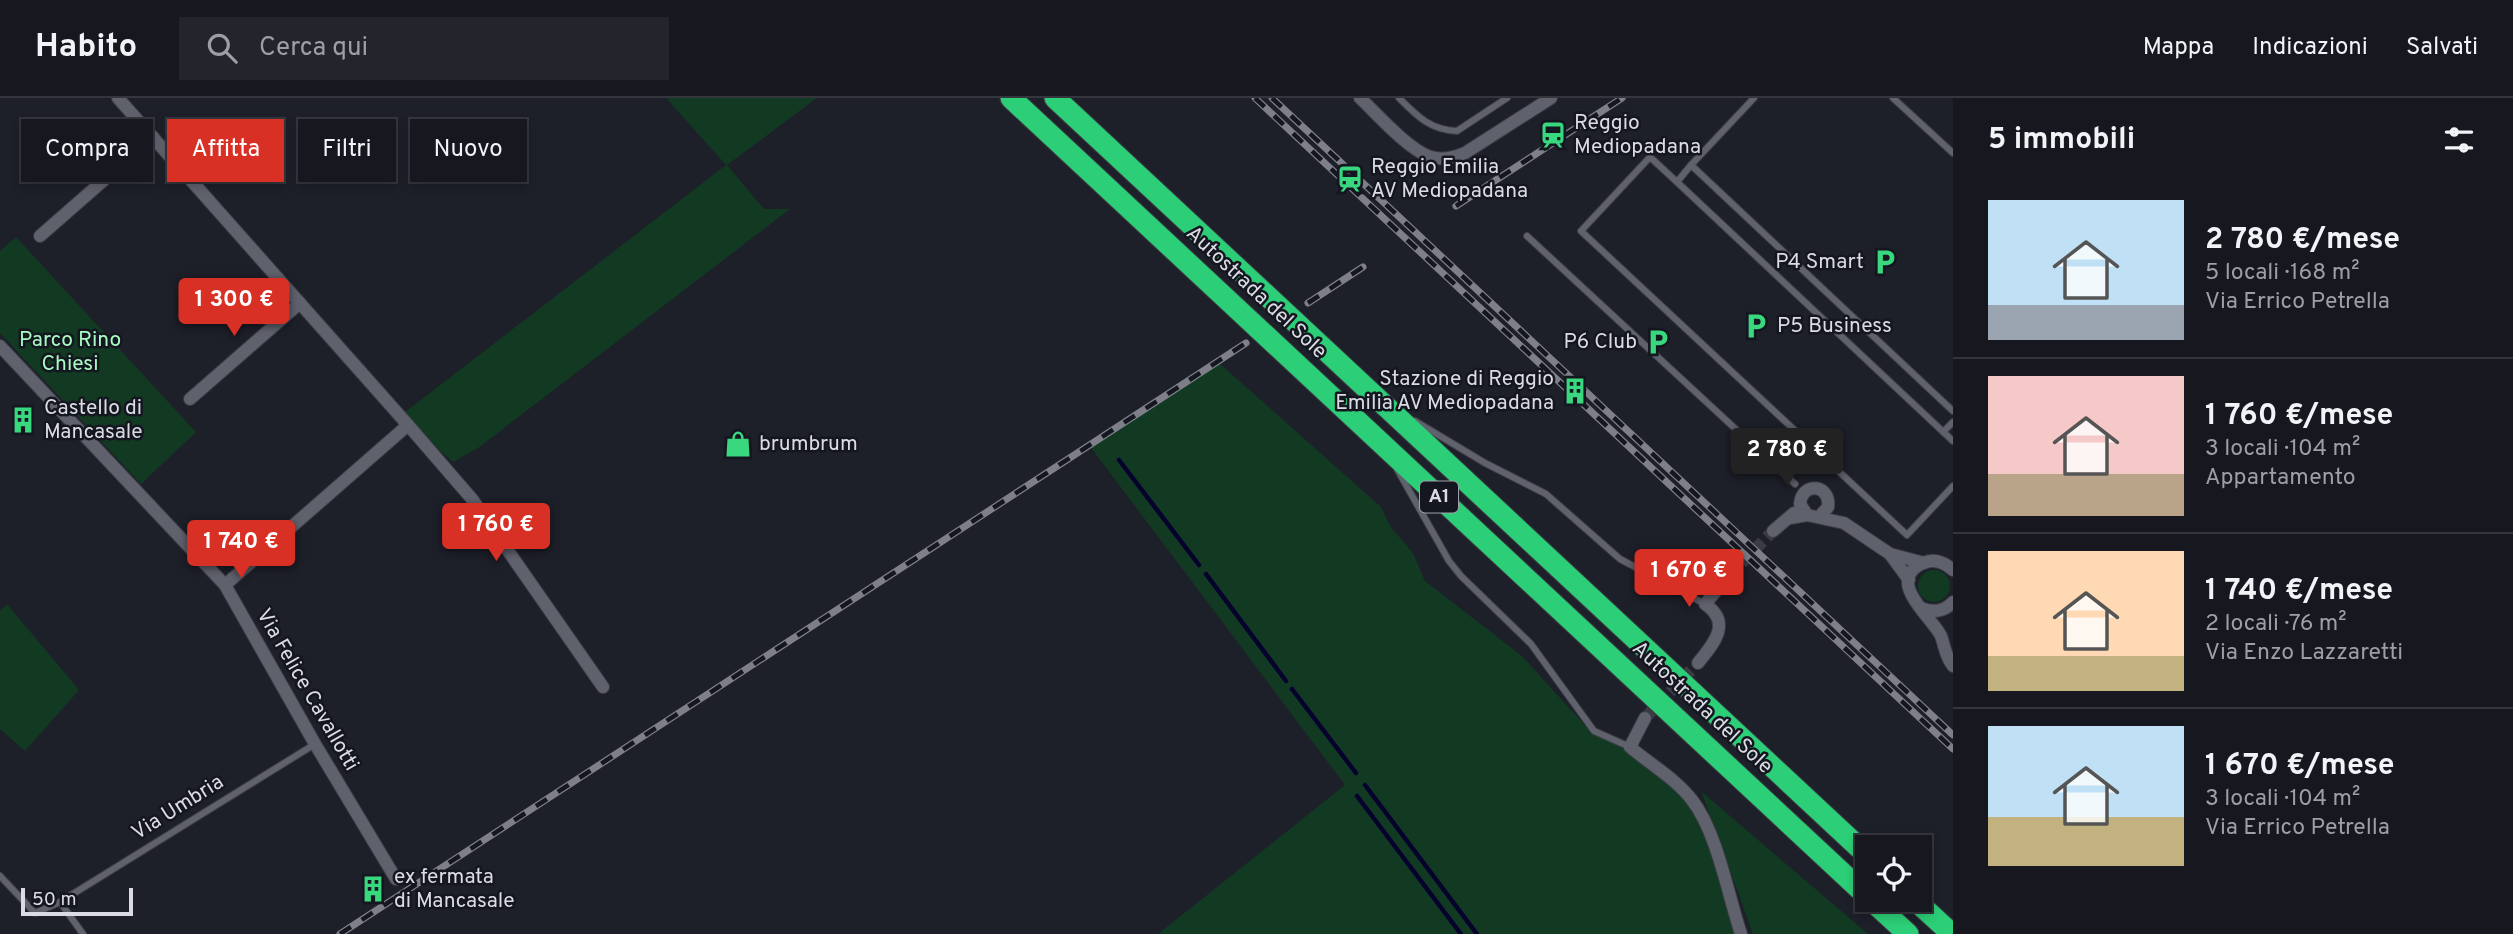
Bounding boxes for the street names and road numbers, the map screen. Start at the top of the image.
street label: Autostrada del Sole [1180,221,1332,365]
road number: A1 [1420,482,1458,512]
street label: Via Felice Cavallotti [250,604,364,776]
street label: Autostrada del Sole [1626,636,1778,780]
street label: Via Umbria [127,769,229,847]

